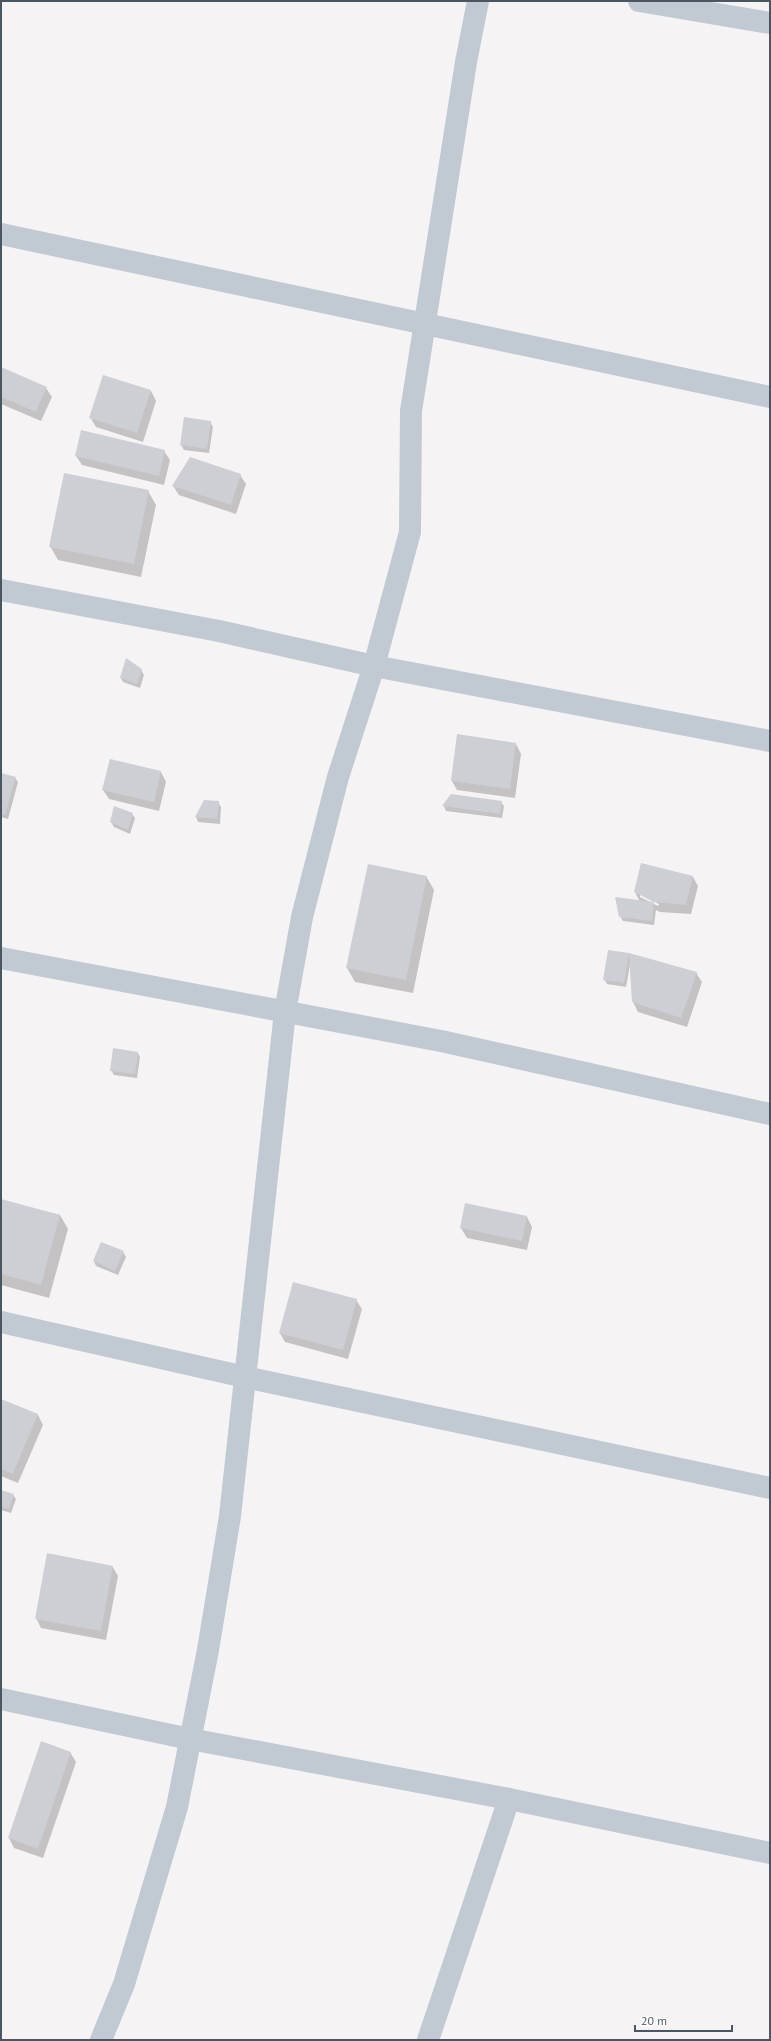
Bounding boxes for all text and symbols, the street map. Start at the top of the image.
scale bar [635,2007,732,2033]
text: 20 m [641,2013,667,2028]

